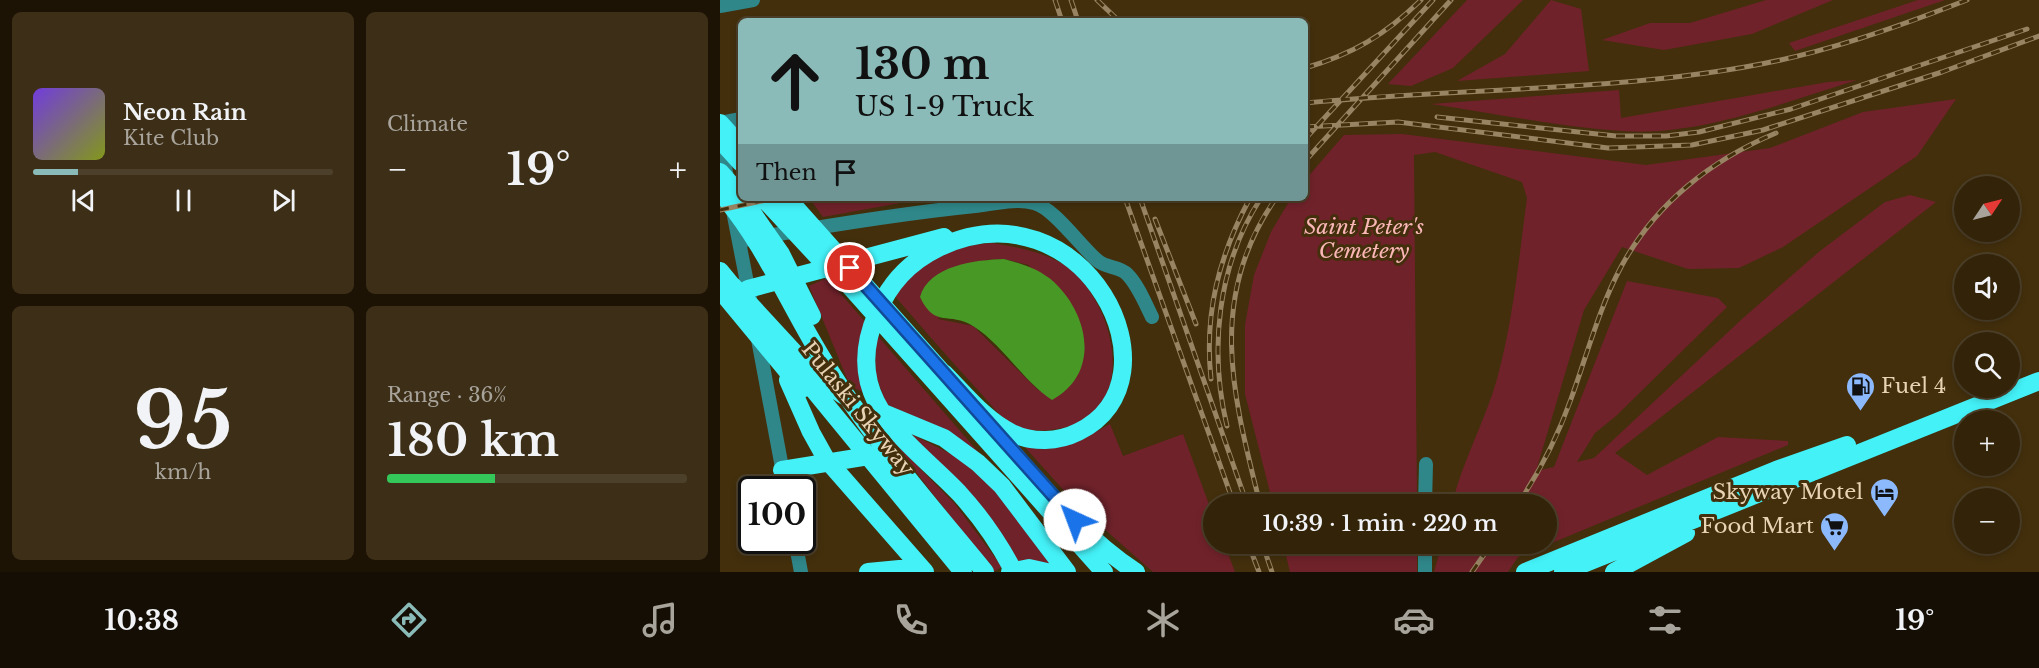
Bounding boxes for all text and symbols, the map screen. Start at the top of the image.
text: 130 m [855,38,989,90]
icon: ahead [756,42,834,120]
text: US 1-9 Truck [855,90,1034,123]
text: Neon Rain [123,99,247,126]
text: Climate [387,112,468,136]
text: Kite Club [123,126,219,150]
text: 19° [506,141,571,197]
text: − [387,149,408,190]
text: + [669,149,687,190]
icon: arrive [829,156,862,189]
text: Then [756,159,817,186]
north arrow [1954,176,2020,242]
map controls [1954,176,2020,554]
icon: previous [67,184,100,217]
icon: pause [167,184,200,217]
icon: next [267,184,300,217]
park label: Saint Peter's Cemetery [1304,214,1424,264]
pin [824,242,875,293]
icon: arrive [833,251,866,284]
button: sound [1954,254,2020,320]
button: search [1954,332,2020,398]
street label: Pulaski Skyway [796,337,920,482]
fuel station icon: Fuel 4 [1844,370,1876,412]
text: 95 [134,372,232,469]
place label: Fuel 4 [1881,373,1946,399]
text: Range · 36% [387,383,507,407]
button: + [1954,410,2020,476]
text: 180 km [387,412,559,468]
text: km/h [155,460,211,484]
speed limit sign: 100 [738,476,816,554]
hotel icon: Skyway Motel [1868,476,1900,518]
place label: Skyway Motel [1713,479,1863,505]
position arrow [1043,488,1107,552]
button: − [1954,488,2020,554]
text: 10:39 · 1 min · 220 m [1262,510,1498,537]
supermarket icon: Food Mart [1819,510,1851,552]
place label: Food Mart [1701,513,1814,539]
icon: directions [388,599,430,641]
icon: music [639,599,681,641]
icon: phone [890,599,932,641]
icon: climate [1142,599,1184,641]
icon: car [1393,599,1435,641]
icon: filters [1644,599,1686,641]
text: 10:38 [105,604,179,637]
text: 19° [1895,604,1934,637]

